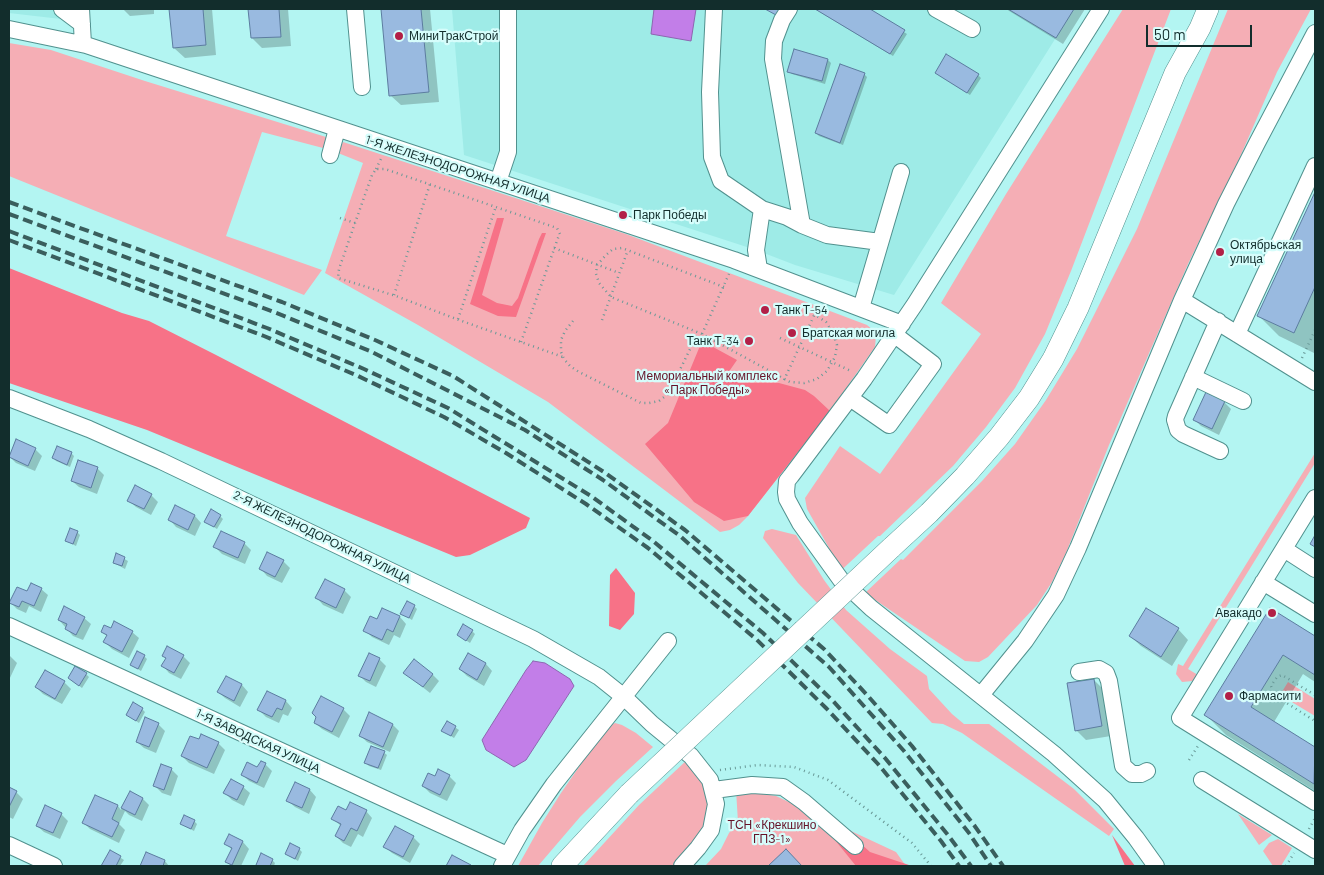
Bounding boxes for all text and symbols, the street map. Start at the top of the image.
scale bar [1149,15,1255,47]
text: 50 m [1154,25,1186,43]
place label: МиниТракСтрой [409,29,498,43]
marker: МиниТракСтрой [393,30,405,42]
street label: 1-Я ЖЕЛЕЗНОДОРОЖНАЯ УЛИЦА [364,132,552,206]
place label: Парк Победы [633,208,707,222]
marker: Парк Победы [617,209,629,221]
place label: Октябрьская улица [1230,238,1301,266]
marker: Октябрьская улица [1214,246,1226,258]
place label: Танк Т-54 [775,303,828,317]
marker: Танк Т-54 [759,304,771,316]
place label: Братская могила [802,326,895,340]
marker: Братская могила [786,327,798,339]
place label: Танк Т-34 [686,334,739,348]
marker: Танк Т-34 [743,335,755,347]
park label: Мемориальный комплекс «Парк Победы» [636,369,778,397]
street label: 2-Я ЖЕЛЕЗНОДОРОЖНАЯ УЛИЦА [231,488,413,586]
place label: Авакадо [1215,606,1262,620]
marker: Авакадо [1266,607,1278,619]
place label: Фармасити [1239,689,1301,703]
marker: Фармасити [1223,690,1235,702]
street label: 1-Я ЗАВОДСКАЯ УЛИЦА [194,706,322,776]
park label: ТСН «Крекшино ГПЗ-1» [728,818,816,846]

